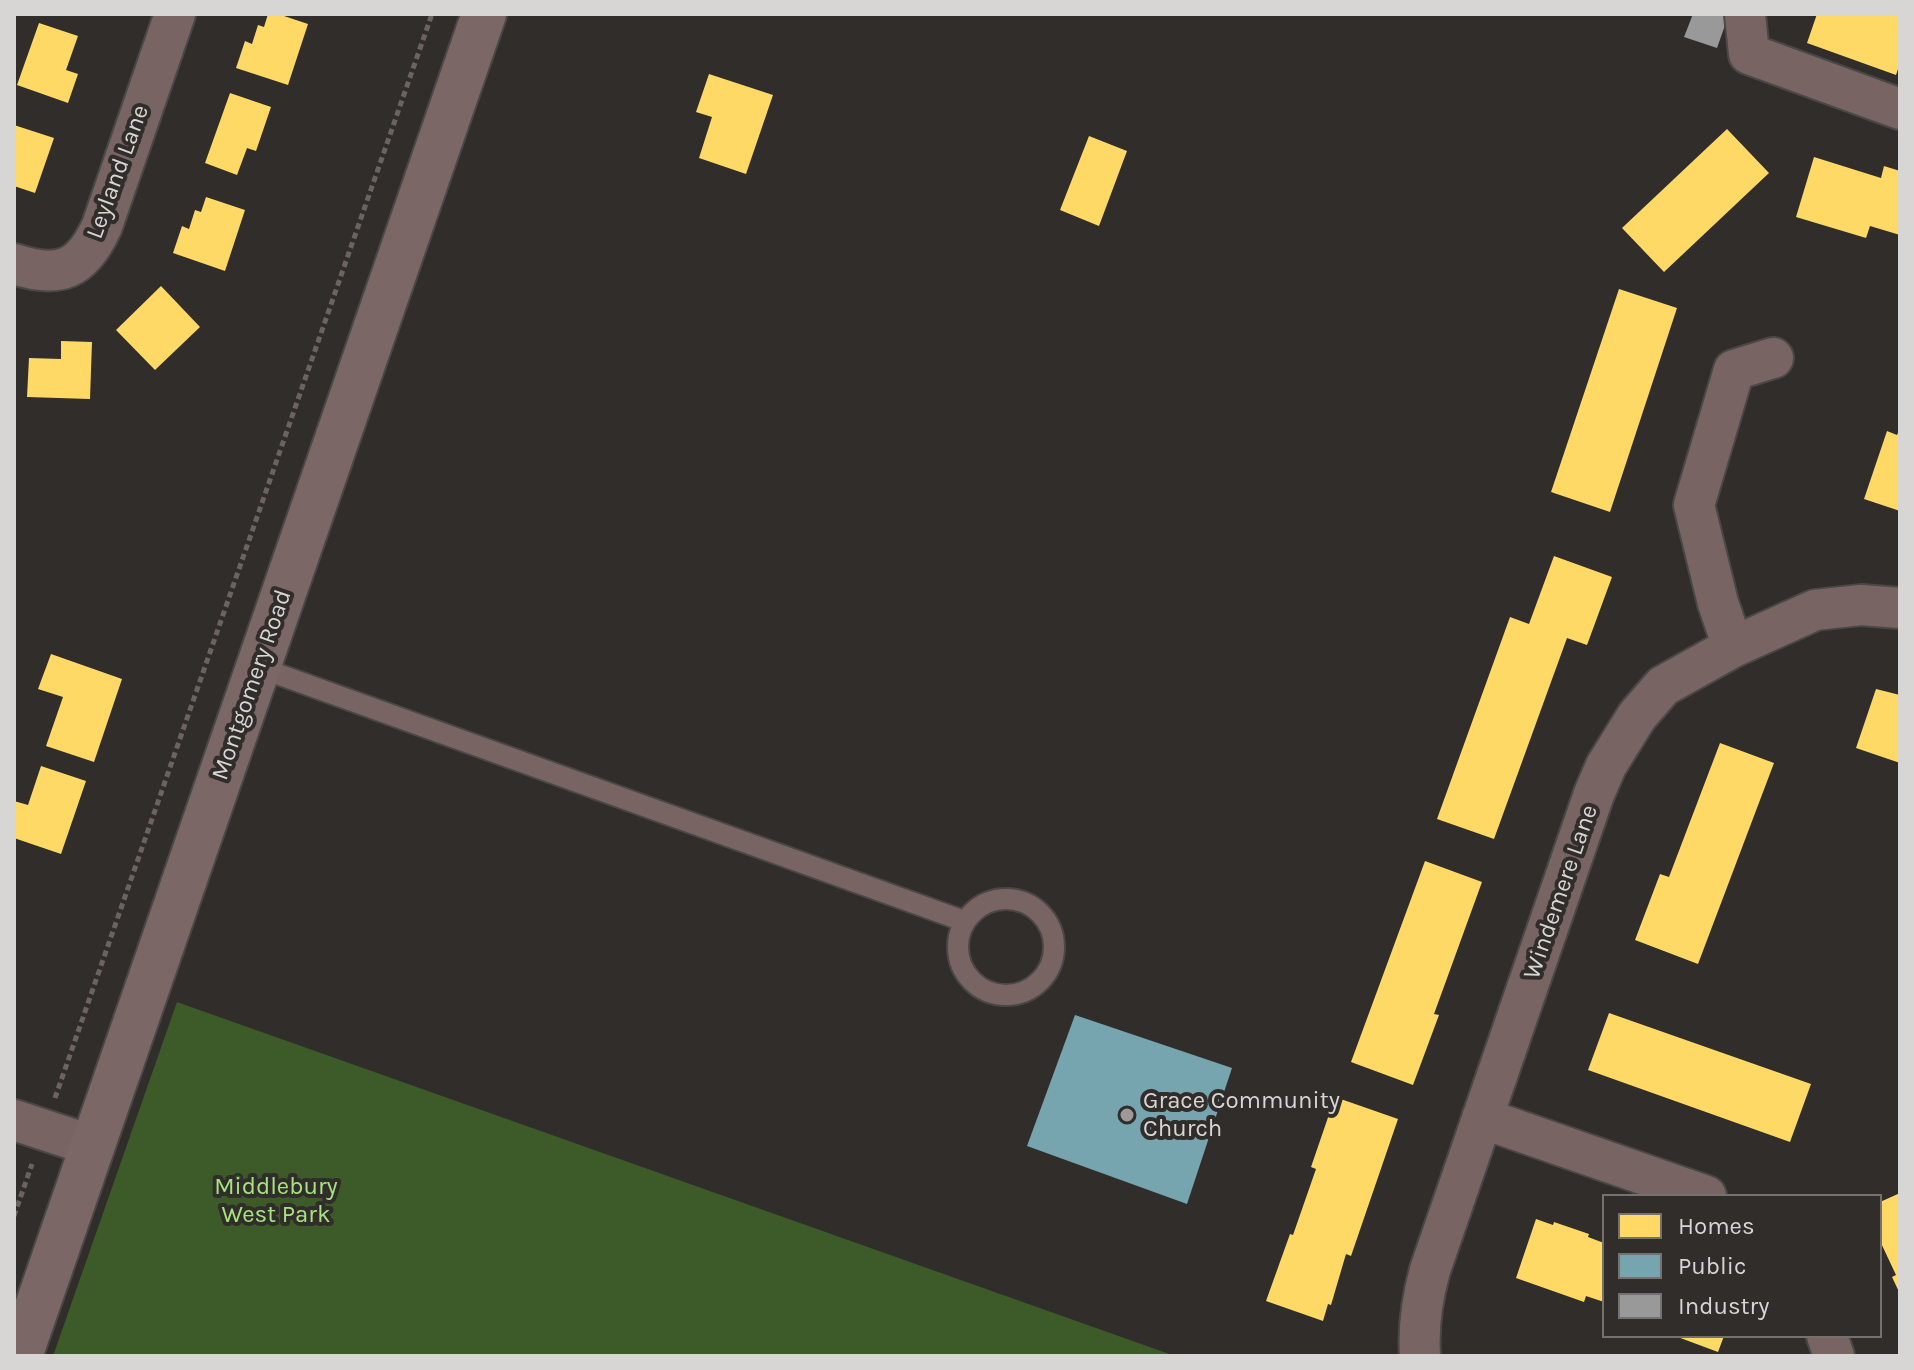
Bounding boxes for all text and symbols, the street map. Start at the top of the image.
street label: Leyland Lane [80,101,156,243]
street label: Montgomery Road [206,586,298,784]
street label: Windemere Lane [1518,801,1604,983]
place label: Grace Community Church [1143,1087,1340,1143]
marker: Grace Community Church [1118,1106,1136,1124]
park label: Middlebury West Park [214,1173,338,1229]
legend [1602,1194,1882,1338]
text: Homes [1678,1212,1755,1240]
text: Public [1678,1252,1746,1280]
text: Industry [1678,1292,1769,1320]

